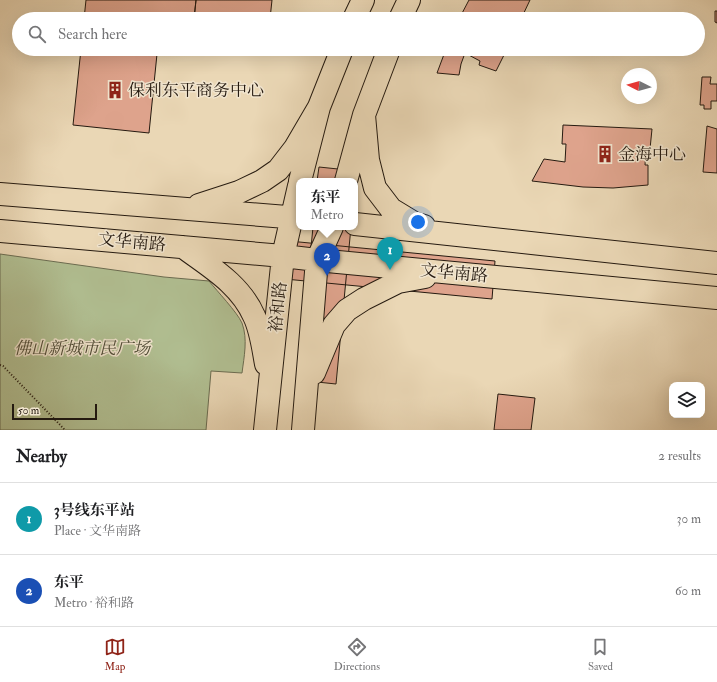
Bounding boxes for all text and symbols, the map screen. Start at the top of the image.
search box [12,12,705,56]
icon: search [26,23,48,45]
text: Search here [58,25,127,44]
north arrow [621,68,657,104]
building icon: 保利东平商务中心 [105,80,125,100]
place label: 保利东平商务中心 [128,80,264,101]
building icon: 金海中心 [595,144,615,164]
place label: 金海中心 [618,144,686,165]
popup [296,178,358,230]
text: 东平 [310,188,340,207]
text: Metro [310,207,344,223]
your location [408,212,428,232]
street label: 文华南路 [97,229,167,255]
pin: 1 [377,237,403,270]
pin: 2 [314,243,340,276]
street label: 文华南路 [419,260,489,286]
street label: 裕和路 [265,281,291,333]
park label: 佛山新城市民广场 [14,338,152,359]
map controls [669,382,705,418]
button: layers [669,382,705,418]
scale bar [12,402,97,421]
text: 50 m [18,404,39,417]
text: Nearby [16,446,67,467]
text: 2 results [658,448,701,464]
text: 3号线东平站 [54,501,135,520]
text: 1 [27,511,31,527]
text: 30 m [677,511,701,527]
text: Place · 文华南路 [54,523,141,539]
text: 东平 [54,573,84,592]
text: 2 [26,583,32,599]
text: 60 m [675,583,701,599]
text: Metro · 裕和路 [54,595,134,611]
tab: Map [104,636,126,673]
tab: Directions [334,636,380,673]
tab: Saved [588,636,613,673]

